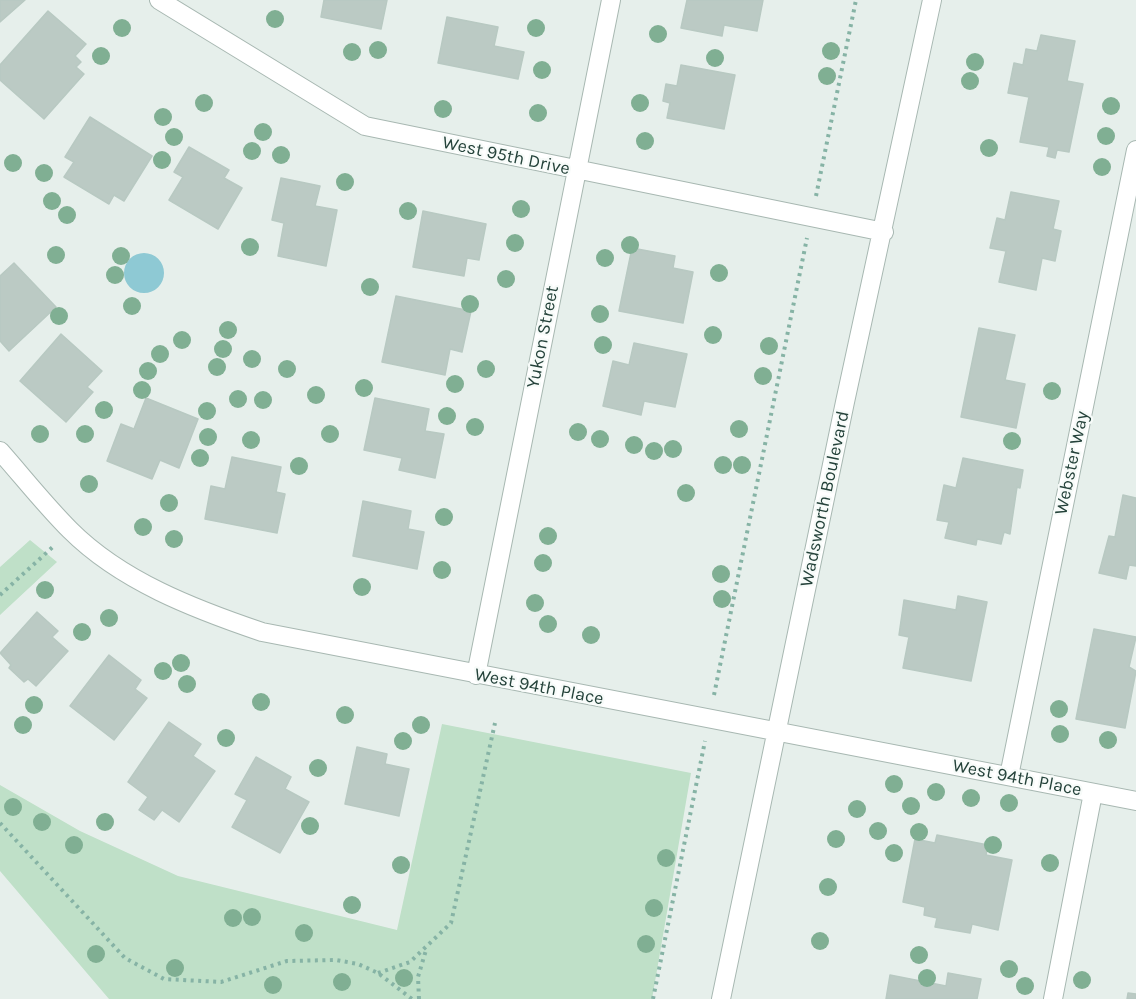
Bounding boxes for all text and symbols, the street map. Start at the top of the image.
street label: West 95th Drive [440,132,572,180]
street label: Yukon Street [522,284,564,390]
street label: Wadsworth Boulevard [796,409,854,589]
street label: Webster Way [1050,409,1094,517]
street label: West 94th Place [473,664,605,710]
street label: West 94th Place [951,755,1083,801]

